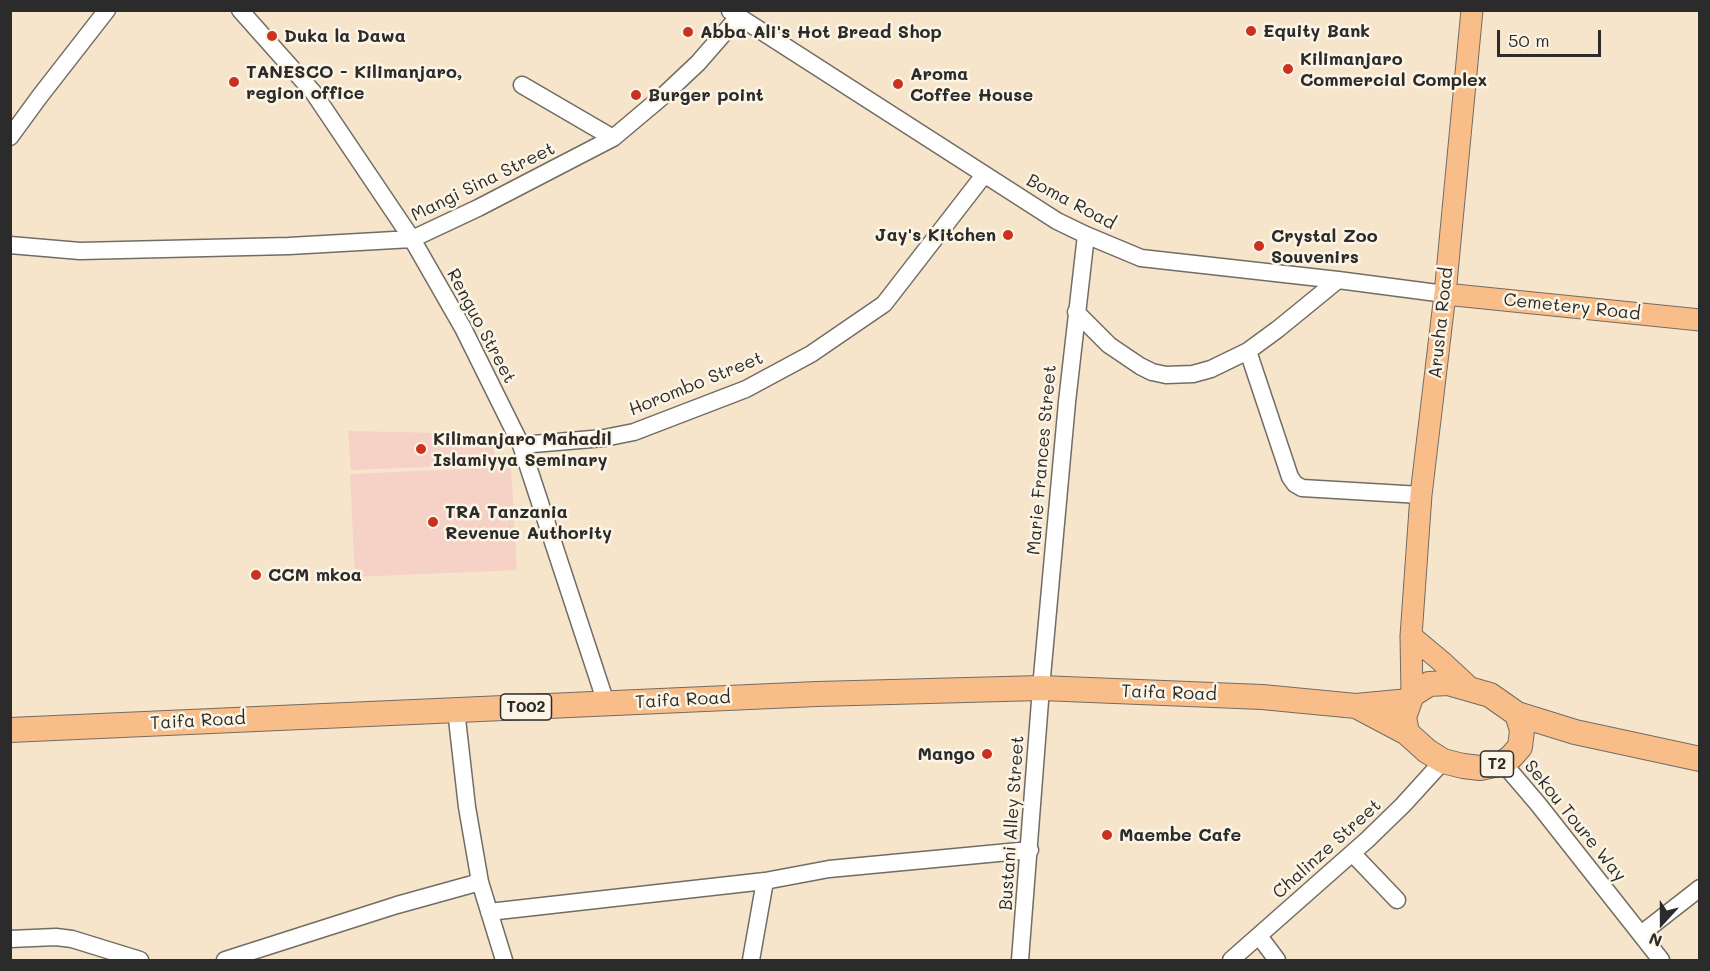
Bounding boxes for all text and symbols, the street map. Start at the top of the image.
scale bar [1500,18,1604,56]
place label: Equity Bank [1263,20,1370,42]
place label: Abba Ali's Hot Bread Shop [700,21,942,43]
marker: Equity Bank [1244,24,1258,38]
place label: Duka la Dawa [284,25,406,47]
marker: Abba Ali's Hot Bread Shop [681,25,695,39]
text: 50 m [1508,28,1550,52]
marker: Duka la Dawa [265,29,279,43]
place label: Kilimanjaro Commercial Complex [1300,48,1487,90]
place label: TANESCO - Kilimanjaro, region office [246,61,462,104]
marker: Kilimanjaro Commercial Complex [1281,62,1295,76]
place label: Aroma Coffee House [910,63,1033,106]
marker: TANESCO - Kilimanjaro, region office [227,75,241,89]
marker: Aroma Coffee House [891,77,905,91]
place label: Burger point [648,84,764,106]
marker: Burger point [629,88,643,102]
street label: Mangi Sina Street [408,138,558,226]
street label: Boma Road [1023,169,1119,235]
place label: Jay's Kitchen [875,224,996,246]
place label: Crystal Zoo Souvenirs [1271,225,1378,268]
marker: Jay's Kitchen [1001,228,1015,242]
marker: Crystal Zoo Souvenirs [1252,239,1266,253]
street label: Renguo Street [442,265,520,387]
street label: Arusha Road [1424,266,1458,380]
street label: Cemetery Road [1502,289,1642,325]
street label: Horombo Street [626,347,766,421]
street label: Marie Frances Street [1023,364,1061,556]
place label: Kilimanjaro Mahadil Islamiyya Seminary [433,428,612,470]
marker: Kilimanjaro Mahadil Islamiyya Seminary [414,442,428,456]
place label: TRA Tanzania Revenue Authority [445,501,612,544]
marker: TRA Tanzania Revenue Authority [426,515,440,529]
place label: CCM mkoa [268,564,362,586]
marker: CCM mkoa [249,568,263,582]
street label: Taifa Road [1121,681,1217,705]
street label: Taifa Road [635,687,731,713]
road number: T002 [500,694,552,720]
street label: Taifa Road [150,708,246,734]
street label: Bustani Alley Street [995,735,1029,911]
place label: Mango [917,743,975,765]
marker: Mango [980,747,994,761]
road number: T2 [1480,751,1514,777]
street label: Sekou Toure Way [1519,756,1631,886]
street label: Chalinze Street [1268,795,1386,903]
place label: Maembe Cafe [1119,824,1241,846]
marker: Maembe Cafe [1100,828,1114,842]
north arrow [1632,893,1692,953]
text: N [1646,928,1665,952]

